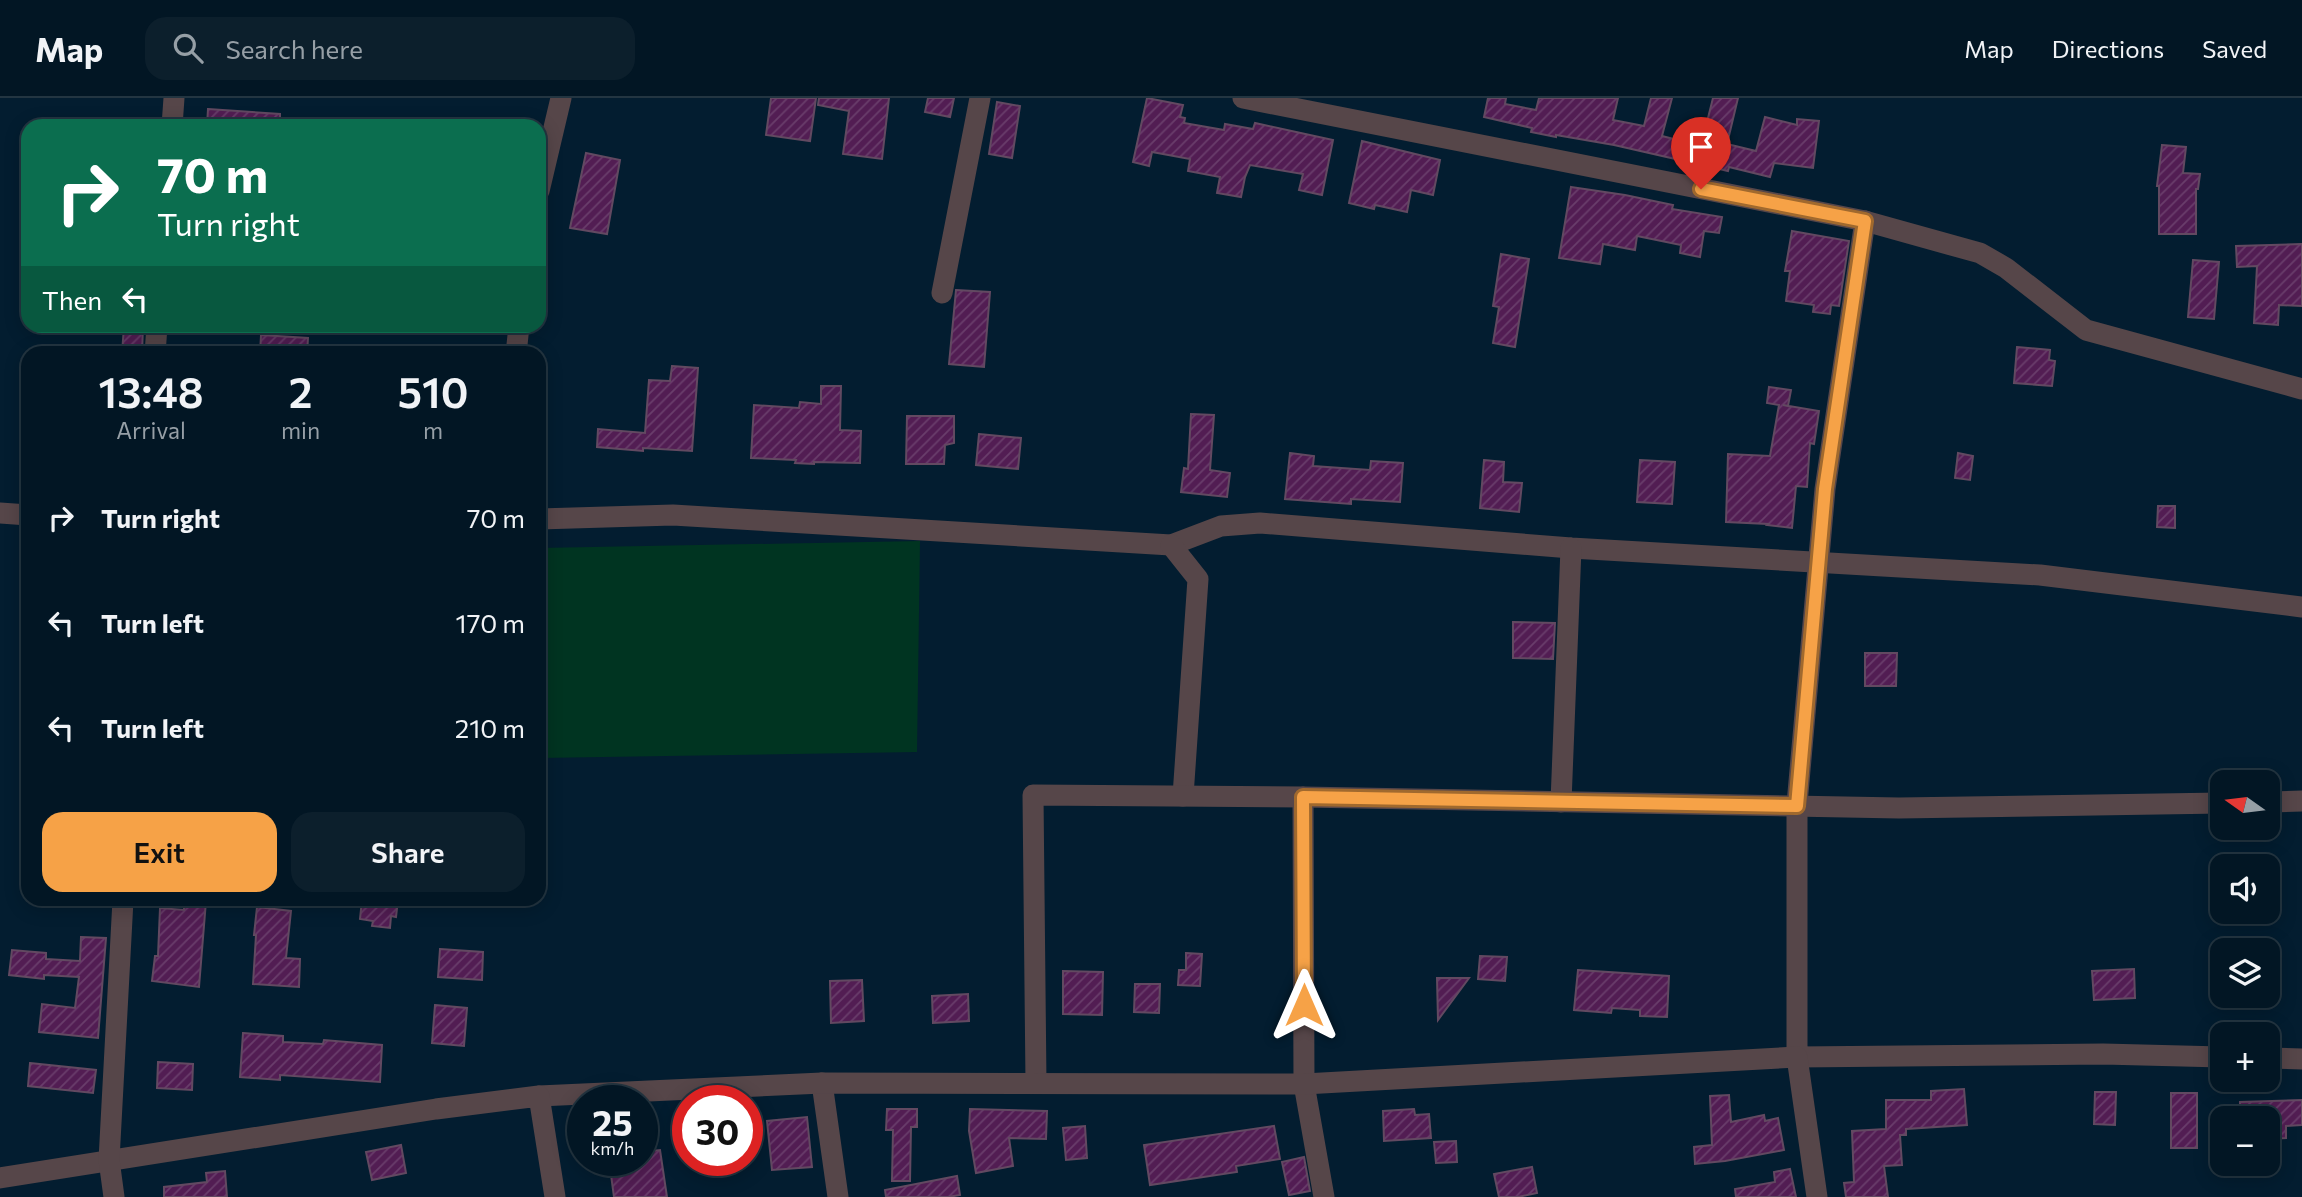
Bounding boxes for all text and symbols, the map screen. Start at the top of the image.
search box [145,17,635,80]
text: Map [35,28,103,69]
icon: search [169,29,207,67]
text: Search here [225,33,363,64]
text: Map [1964,34,2014,63]
text: Directions [2052,34,2164,63]
text: Saved [2202,34,2267,63]
pin [1671,117,1731,189]
icon: arrive [1682,128,1720,166]
text: 70 m [157,143,268,203]
icon: right [42,147,133,238]
text: Turn right [157,203,300,243]
icon: left [116,280,154,318]
text: Then [42,284,102,315]
text: 13:48 [98,365,204,417]
text: 2 [289,365,312,417]
text: 510 [398,365,468,417]
text: Arrival [116,416,186,444]
text: min [281,416,320,444]
text: m [423,416,443,444]
icon: right [42,499,80,537]
text: Turn right [101,502,220,533]
text: 70 m [467,502,525,533]
icon: left [42,604,80,642]
text: Turn left [101,607,204,638]
text: 170 m [456,607,525,638]
icon: left [42,709,80,747]
text: Turn left [101,712,204,743]
text: 210 m [455,712,525,743]
north arrow [2210,770,2280,840]
map controls [2210,770,2280,1176]
button: Exit [42,812,277,892]
button: Share [291,812,525,892]
button: sound [2210,854,2280,924]
button: layers [2210,938,2280,1008]
position arrow [1267,968,1341,1042]
button: + [2210,1022,2280,1092]
speed limit sign: 30 [672,1085,763,1176]
text: 25 [592,1100,633,1143]
button: − [2210,1106,2280,1176]
text: km/h [591,1137,634,1159]

